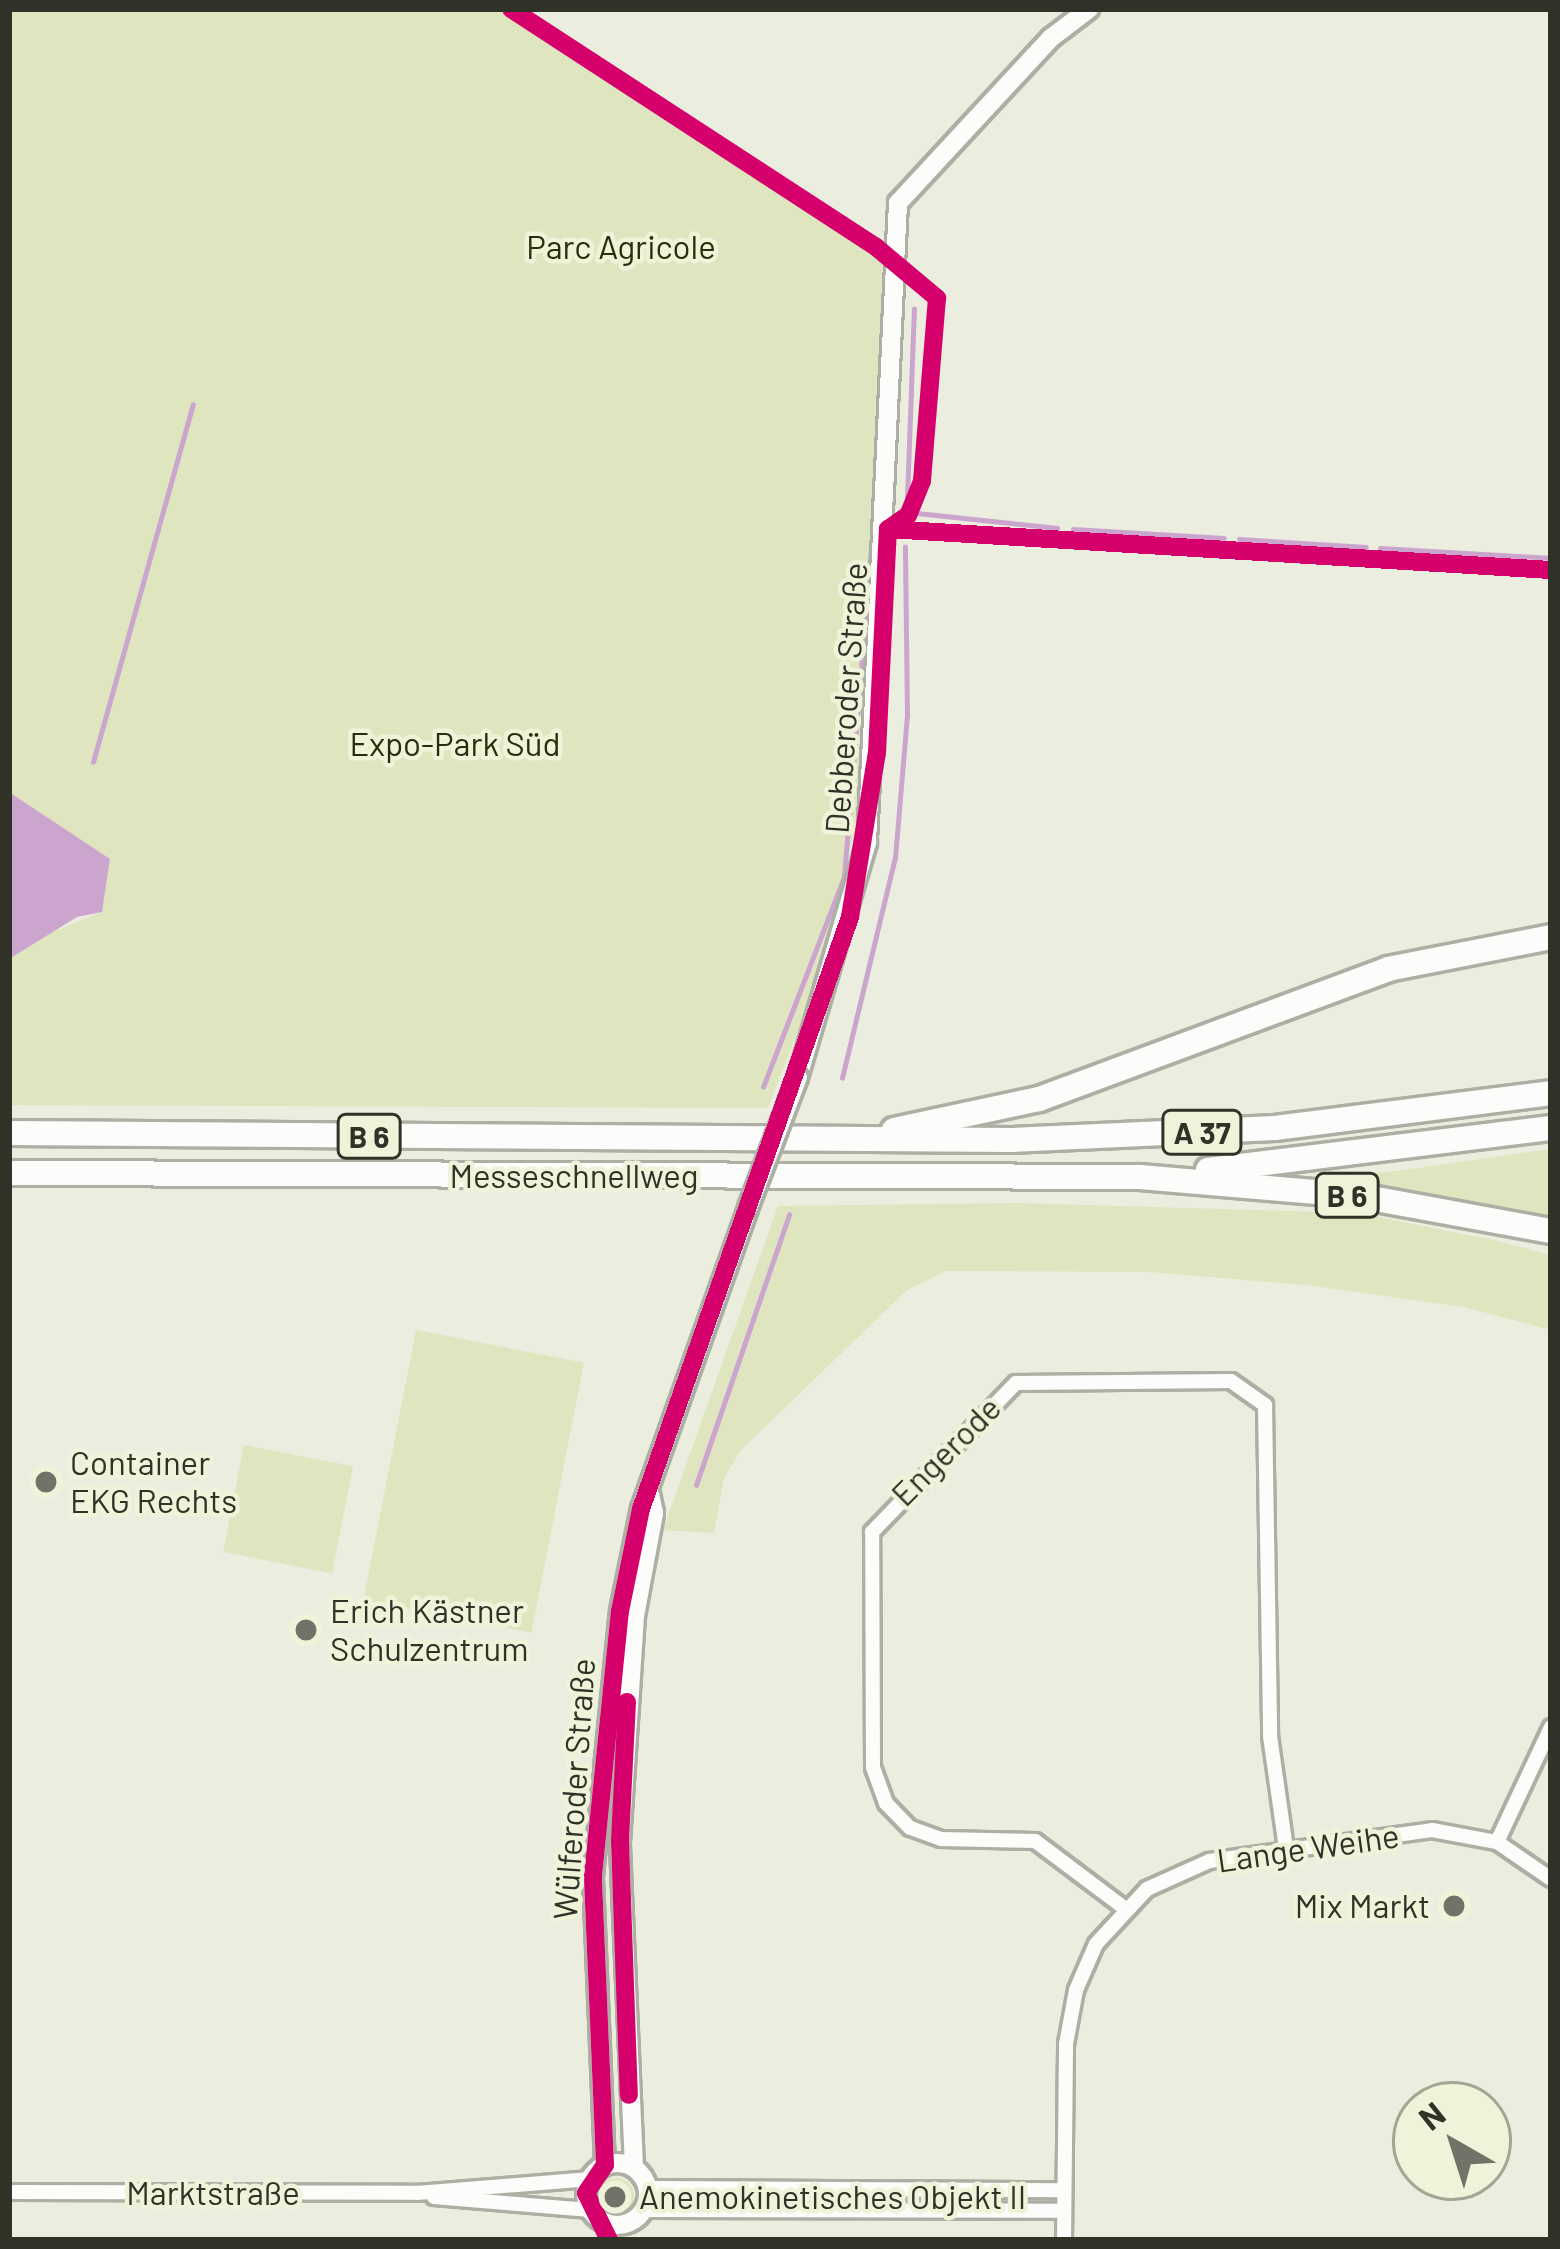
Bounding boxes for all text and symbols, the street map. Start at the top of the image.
park label: Parc Agricole [526,227,716,267]
street label: Debberoder Straße [817,561,875,835]
park label: Expo-Park Süd [349,724,561,764]
road number: A 37 [1160,1108,1244,1156]
road number: B 6 [336,1112,402,1160]
street label: Messeschnellweg [449,1156,699,1196]
road number: B 6 [1314,1171,1380,1219]
street label: Engerode [883,1388,1009,1514]
place label: Container EKG Rechts [70,1443,237,1521]
marker: Container EKG Rechts [33,1469,59,1495]
place label: Erich Kästner Schulzentrum [330,1591,529,1669]
marker: Erich Kästner Schulzentrum [293,1617,319,1643]
street label: Wülferoder Straße [545,1657,603,1921]
street label: Lange Weihe [1214,1816,1402,1880]
place label: Mix Markt [1295,1886,1430,1926]
marker: Mix Markt [1441,1893,1467,1919]
north arrow [1392,2081,1512,2201]
text: N [1410,2093,1452,2138]
street label: Marktstraße [126,2173,300,2213]
place label: Anemokinetisches Objekt II [639,2177,1026,2217]
marker: Anemokinetisches Objekt II [602,2184,628,2210]

